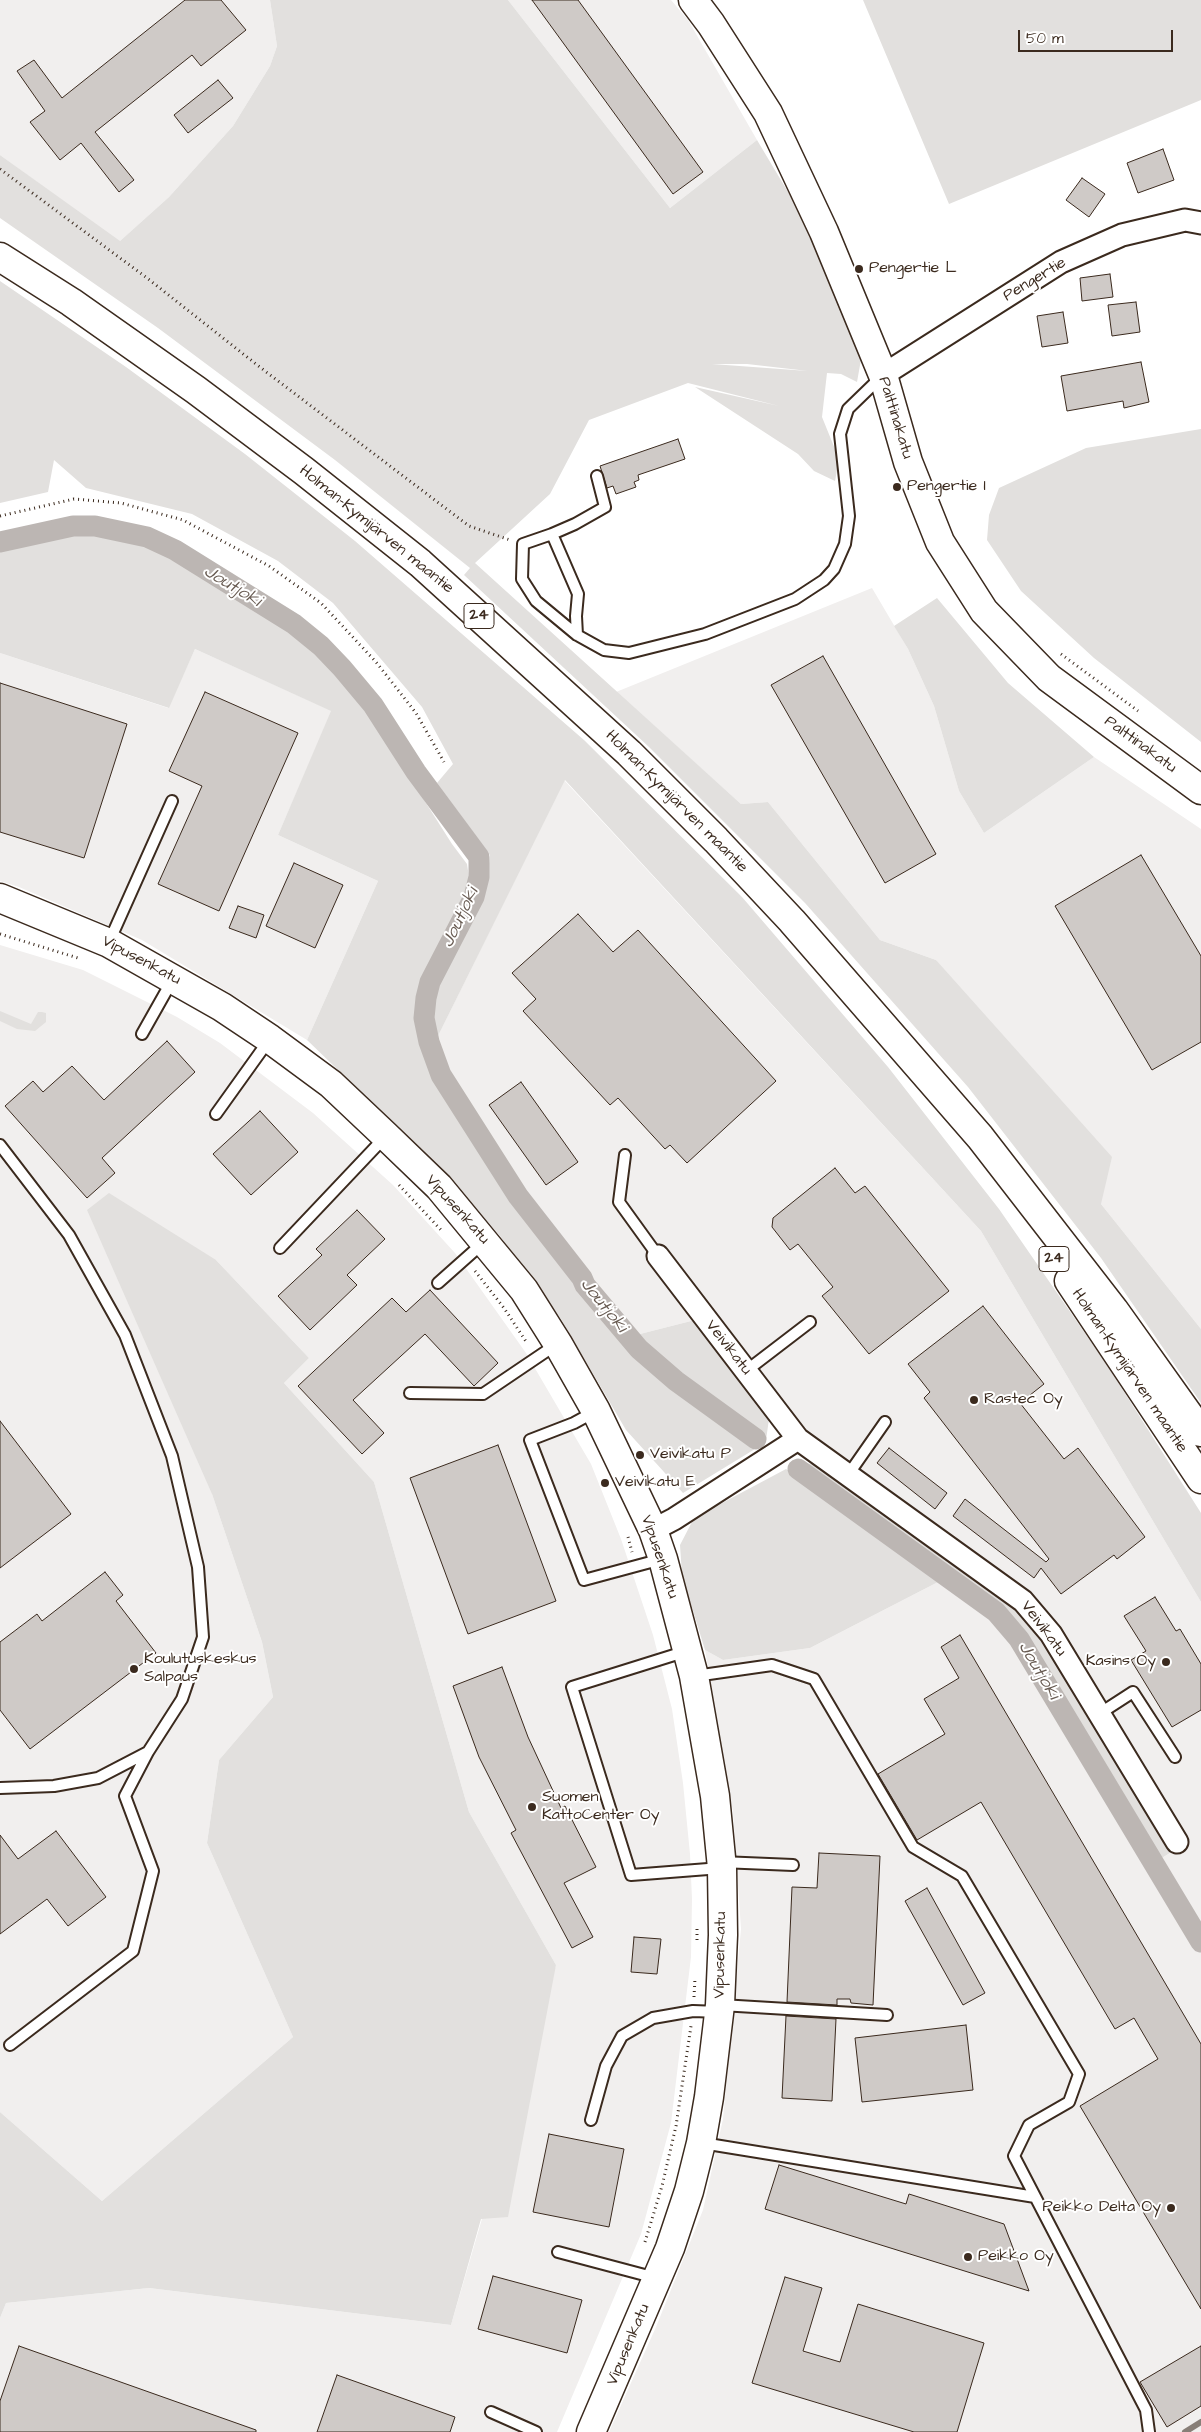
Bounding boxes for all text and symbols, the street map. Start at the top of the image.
scale bar [1021,20,1176,52]
text: 50 m [1026,28,1064,49]
street label: Pengertie [1000,254,1070,306]
place label: Pengertie L [869,259,957,279]
marker: Pengertie L [853,263,865,275]
street label: Palttinakatu [873,375,917,461]
street label: Holman–Kymijärven maantie [295,462,457,598]
place label: Pengertie I [907,477,986,497]
marker: Pengertie I [891,481,903,493]
water label: Joutjoki [199,561,265,613]
road number: 24 [464,604,494,628]
street label: Palttinakatu [1100,712,1180,778]
street label: Holman–Kymijärven maantie [601,727,751,877]
water label: Joutjoki [438,885,484,951]
street label: Vipusenkatu [98,932,184,990]
street label: Vipusenkatu [421,1171,493,1249]
road number: 24 [1039,1246,1069,1272]
water label: Joutjoki [575,1275,631,1337]
street label: Holman–Kymijärven maantie [1067,1285,1191,1457]
street label: Veivikatu [701,1317,755,1379]
place label: Rastec Oy [984,1390,1063,1410]
marker: Rastec Oy [968,1394,980,1406]
place label: Veivikatu P [650,1445,731,1465]
marker: Veivikatu P [634,1449,646,1461]
place label: Veivikatu E [615,1473,695,1493]
marker: Veivikatu E [599,1477,611,1489]
street label: Vipusenkatu [636,1513,682,1601]
street label: Veivikatu [1016,1598,1070,1660]
water label: Joutjoki [1012,1638,1064,1704]
place label: Koulutuskeskus Salpaus [144,1650,257,1688]
place label: Kasins Oy [1086,1652,1156,1672]
marker: Kasins Oy [1160,1656,1172,1668]
marker: Koulutuskeskus Salpaus [128,1663,140,1675]
place label: Suomen KattoCenter Oy [542,1788,660,1826]
marker: Suomen KattoCenter Oy [526,1801,538,1813]
street label: Vipusenkatu [711,1911,731,1999]
place label: Peikko Delta Oy [1043,2198,1161,2218]
marker: Peikko Delta Oy [1165,2202,1177,2214]
place label: Peikko Oy [978,2247,1054,2267]
marker: Peikko Oy [962,2251,974,2263]
street label: Vipusenkatu [603,2301,655,2389]

